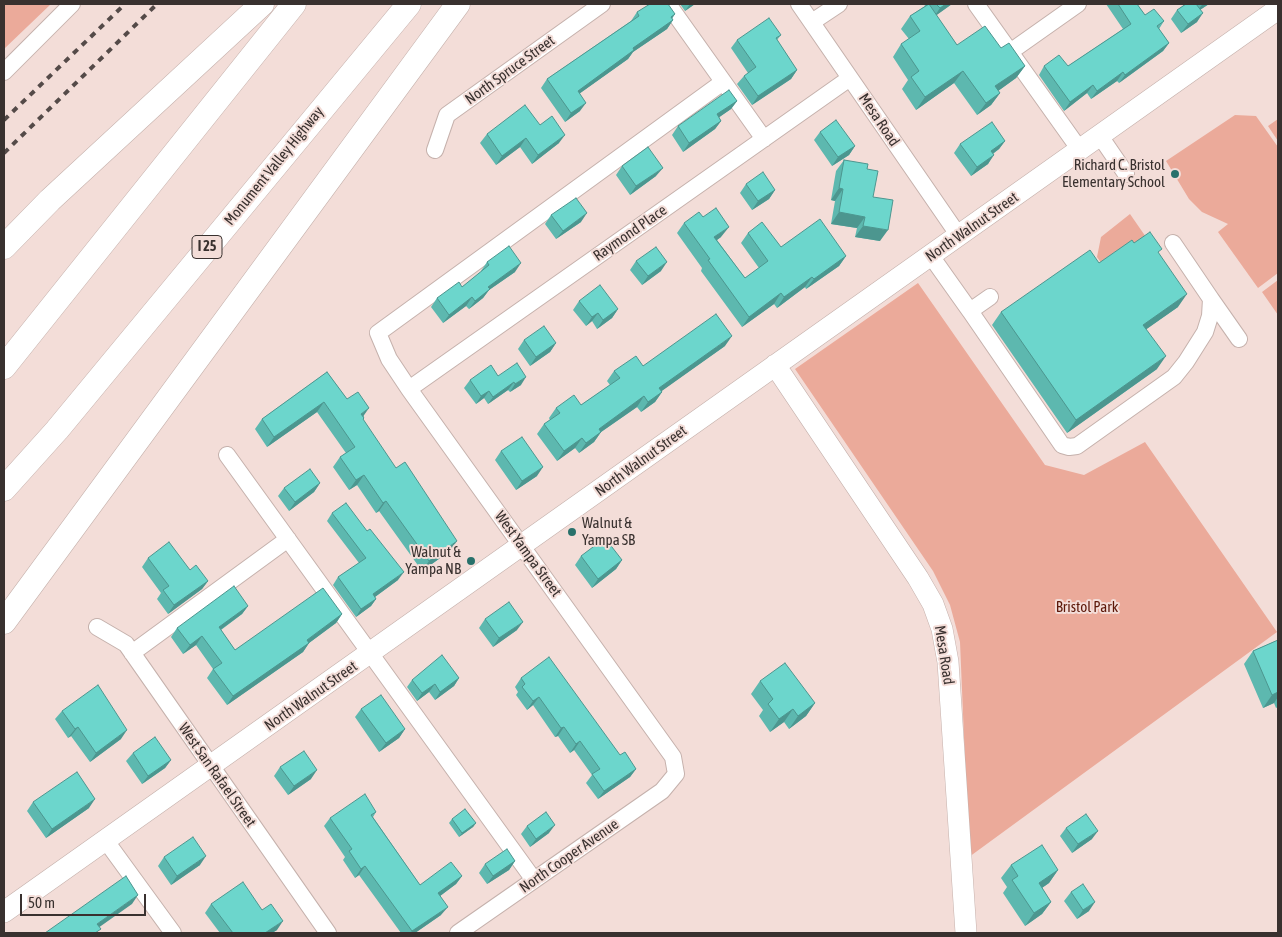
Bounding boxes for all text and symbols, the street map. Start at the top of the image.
street label: North Spruce Street [462,31,558,109]
street label: Mesa Road [855,90,903,150]
street label: Monument Valley Highway [221,103,327,229]
place label: Richard C. Bristol Elementary School [1062,156,1165,191]
marker: Richard C. Bristol Elementary School [1169,168,1181,180]
street label: North Walnut Street [922,188,1022,266]
street label: Raymond Place [590,201,670,265]
road number: I 25 [192,236,222,258]
street label: North Walnut Street [592,422,690,500]
street label: West Yampa Street [491,508,565,600]
place label: Walnut & Yampa SB [582,514,635,549]
marker: Walnut & Yampa SB [566,526,578,538]
place label: Walnut & Yampa NB [405,543,461,578]
marker: Walnut & Yampa NB [465,555,477,567]
park label: Bristol Park [1056,598,1118,616]
street label: Mesa Road [930,624,958,686]
street label: North Walnut Street [261,657,361,735]
street label: West San Rafael Street [174,720,260,830]
street label: North Cooper Avenue [516,815,622,897]
scale bar [22,884,149,916]
text: 50 m [28,894,55,911]

